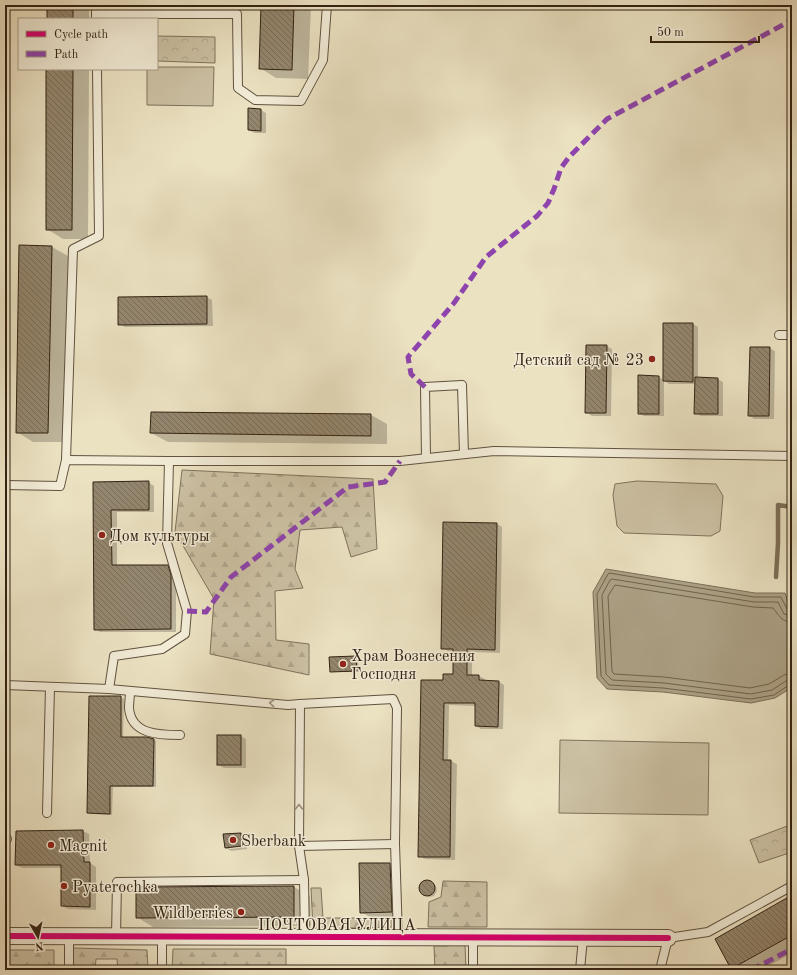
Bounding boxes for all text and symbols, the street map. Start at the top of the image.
legend [18,18,158,70]
scale bar [651,18,759,44]
text: 50 m [657,26,684,39]
text: Cycle path [54,29,109,41]
text: Path [54,49,79,61]
place label: Детский сад № 23 [513,353,644,369]
marker: Детский сад № 23 [647,354,657,364]
place label: Дом культуры [110,529,210,545]
marker: Дом культуры [97,530,107,540]
place label: Храм Вознесения Господня [351,649,475,683]
marker: Храм Вознесения Господня [338,659,348,669]
one-way arrow [269,699,275,708]
one-way arrow [295,804,303,810]
place label: Sberbank [241,834,306,850]
marker: Sberbank [228,835,238,845]
place label: Magnit [59,839,108,855]
marker: Magnit [46,840,56,850]
place label: Pyaterochka [72,880,158,896]
marker: Pyaterochka [59,881,69,891]
place label: Wildberries [152,906,233,922]
marker: Wildberries [236,907,246,917]
north arrow [18,917,58,957]
street label: ПОЧТОВАЯ УЛИЦА [258,918,416,934]
text: N [34,939,44,952]

